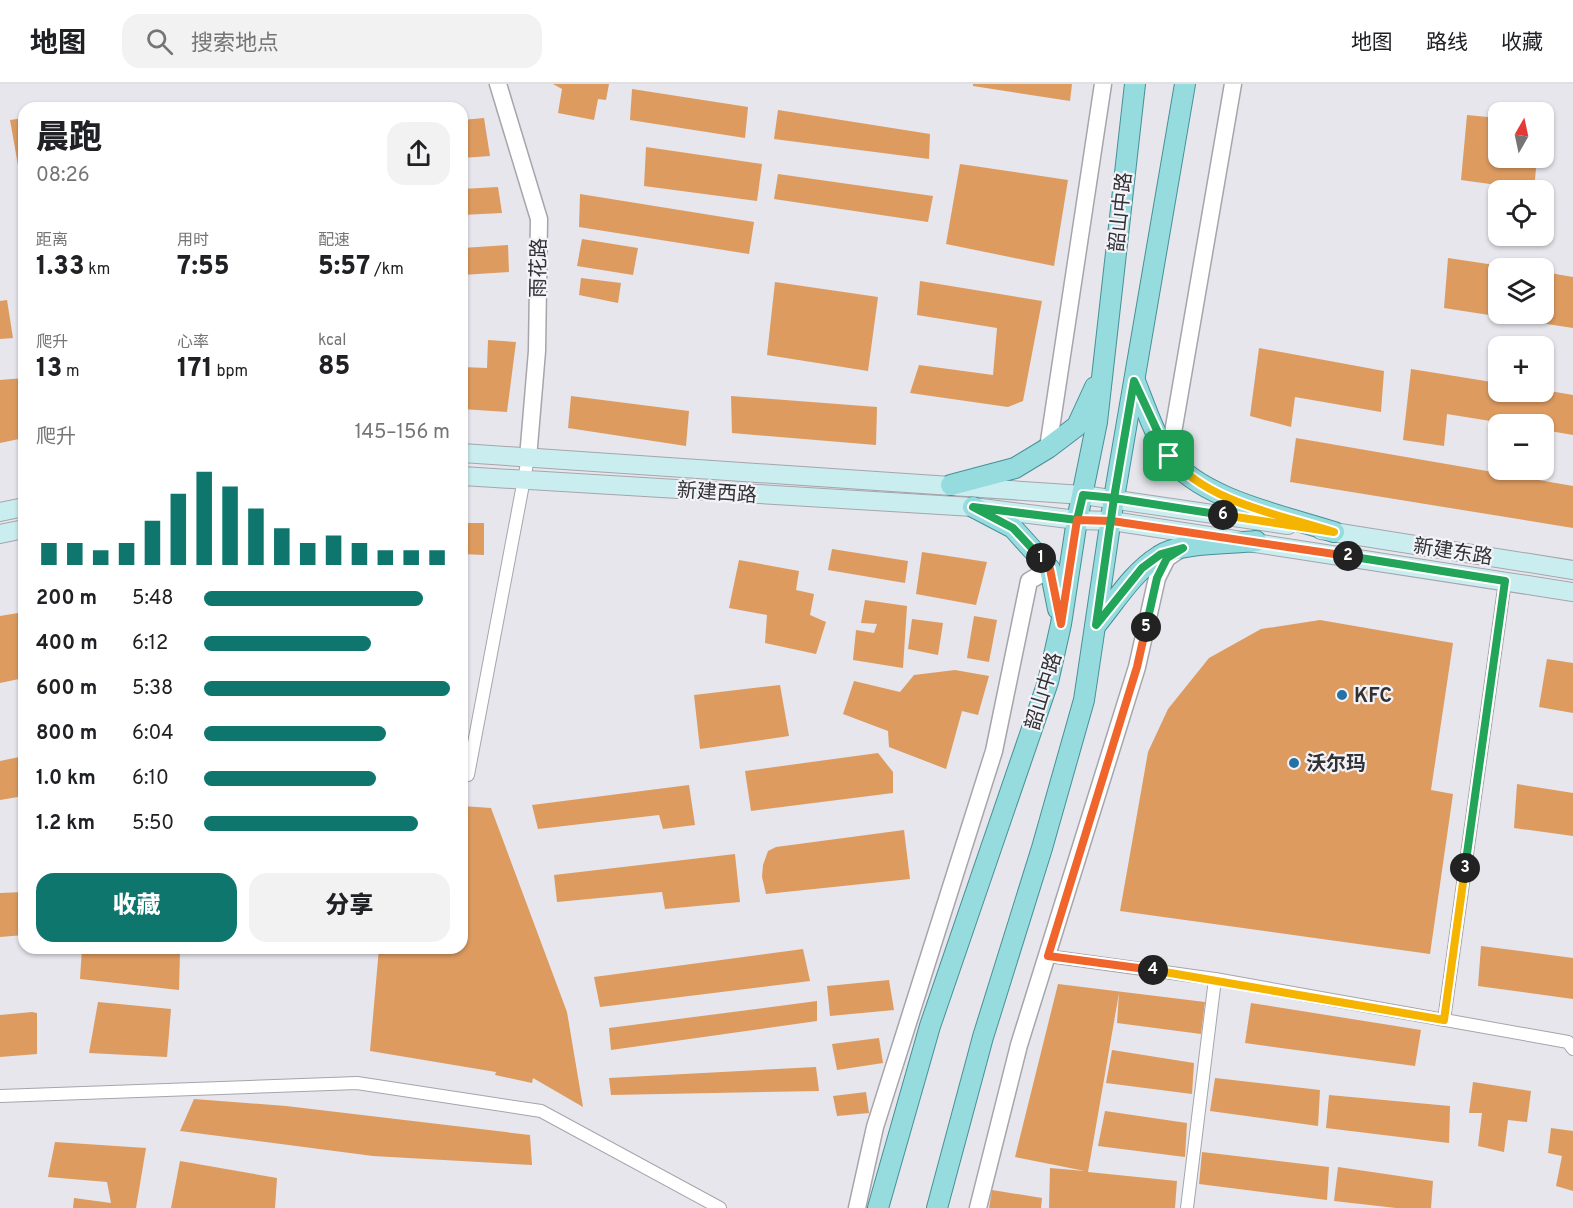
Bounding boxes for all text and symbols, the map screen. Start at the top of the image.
search box [122,14,542,68]
icon: search [143,25,176,58]
text: 地图 [30,27,86,63]
text: 地图 [1351,30,1393,57]
text: 路线 [1426,30,1468,57]
text: 收藏 [1501,30,1543,57]
text: 搜索地点 [191,31,279,58]
north arrow [1488,102,1554,168]
map controls [1488,102,1554,480]
text: 晨跑 [36,119,102,161]
button: share [387,122,450,185]
text: 08:26 [36,163,90,189]
street label: 韶山中路 [1105,171,1139,253]
button: locate [1488,180,1554,246]
text: 距离 [36,231,68,251]
text: 用时 [177,231,209,251]
text: 配速 [318,231,350,251]
street label: 雨花路 [526,238,554,298]
text: 1.33 [36,251,84,284]
text: 7:55 [177,251,230,284]
text: 5:57 [318,251,370,284]
button: layers [1488,258,1554,324]
text: km [84,260,110,280]
text: /km [370,260,404,280]
text: kcal [318,331,346,351]
text: 爬升 [36,333,68,353]
text: 心率 [177,333,209,353]
button: + [1488,336,1554,402]
text: 85 [318,351,350,384]
text: 13 [36,353,62,386]
text: 171 [177,353,213,386]
text: m [62,362,80,382]
text: bpm [213,362,248,382]
button: − [1488,414,1554,480]
text: 145–156 m [354,420,450,446]
text: 爬升 [36,425,76,451]
pin [1143,430,1194,481]
icon: arrive [1152,439,1185,472]
street label: 新建西路 [676,478,758,510]
pin: 6 [1208,500,1238,530]
text: 6 [1218,505,1228,525]
street label: 新建东路 [1411,534,1494,572]
pin: 2 [1333,541,1363,571]
pin: 1 [1026,543,1056,573]
text: 2 [1343,546,1353,566]
text: 1 [1038,548,1044,568]
text: 200 m [36,586,97,612]
text: 5:48 [132,586,174,612]
pin: 5 [1131,612,1161,642]
text: 5 [1141,617,1151,637]
text: 400 m [36,631,98,657]
text: 6:12 [132,631,168,657]
street label: 韶山中路 [1021,650,1069,734]
text: 600 m [36,676,97,702]
text: 5:38 [132,676,173,702]
place label: KFC [1354,684,1392,710]
marker: KFC [1335,688,1349,702]
text: 800 m [36,721,97,747]
text: 6:04 [132,721,174,747]
place label: 沃尔玛 [1306,752,1366,778]
marker: 沃尔玛 [1287,756,1301,770]
text: 1.0 km [36,766,96,792]
text: 6:10 [132,766,169,792]
text: 1.2 km [36,811,95,837]
text: 5:50 [132,811,174,837]
pin: 3 [1450,853,1480,883]
text: 3 [1460,858,1470,878]
button: 收藏 [36,873,237,942]
button: 分享 [249,873,450,942]
pin: 4 [1138,955,1168,985]
text: 4 [1148,960,1158,980]

